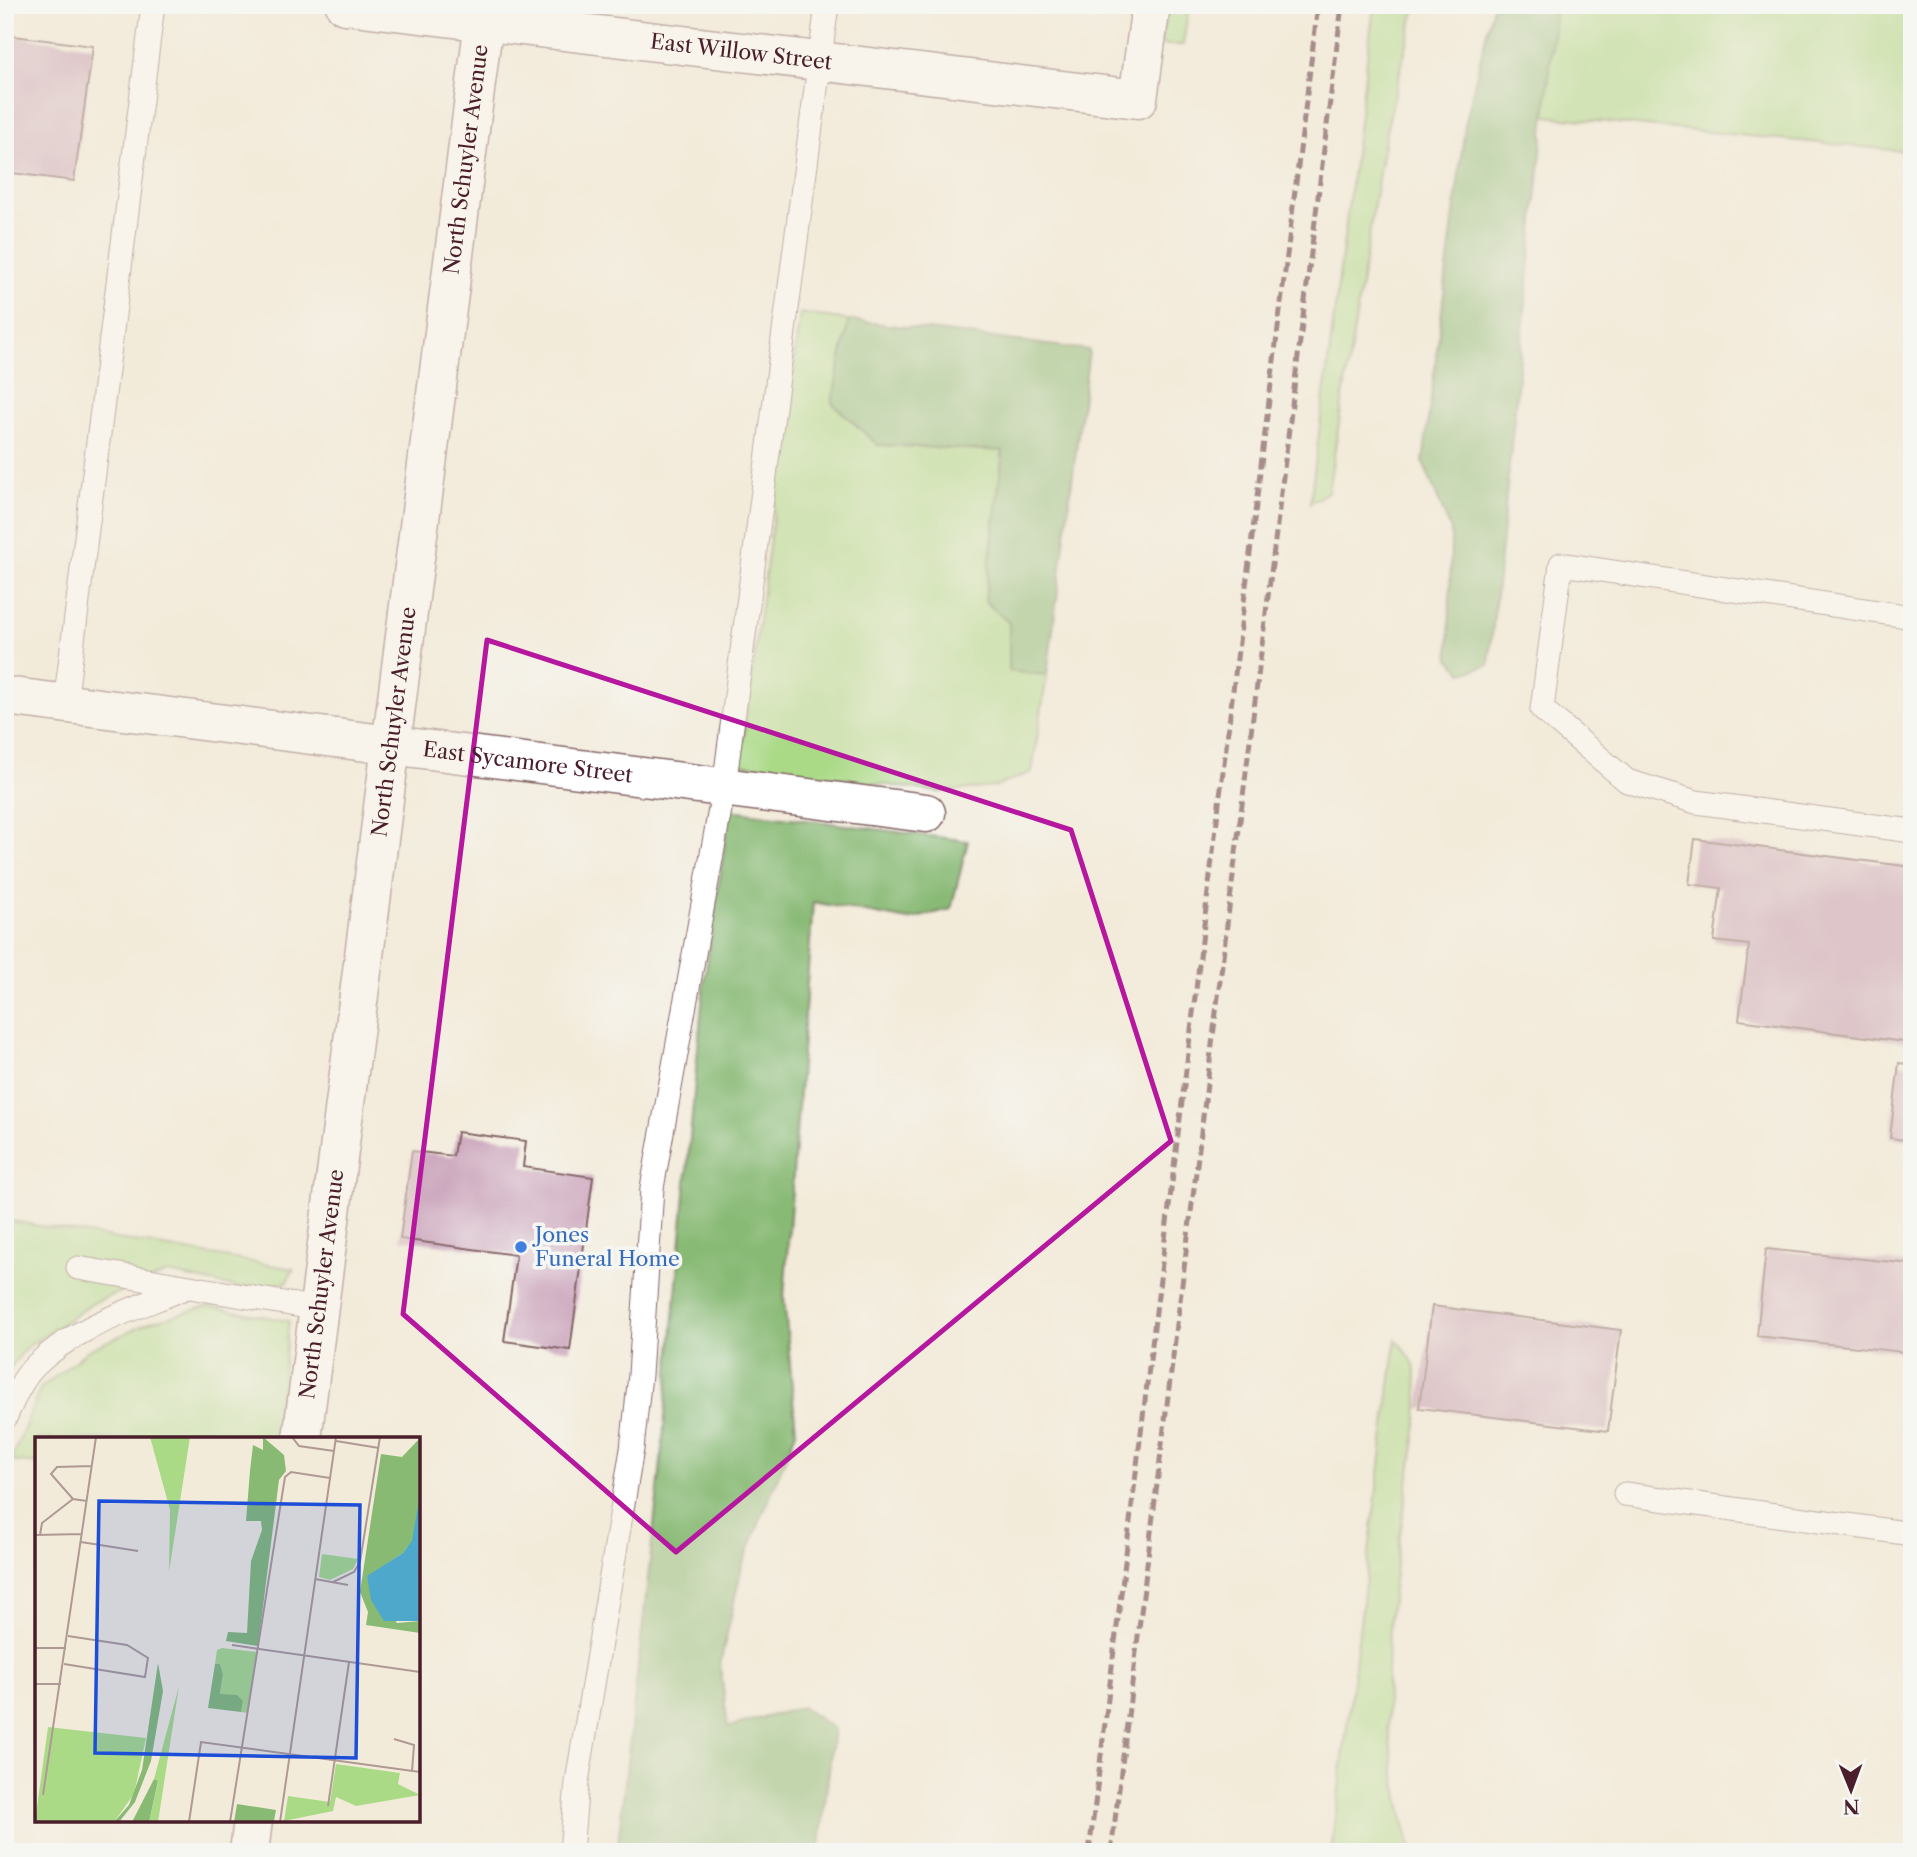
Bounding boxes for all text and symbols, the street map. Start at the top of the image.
street label: East Willow Street [649,28,834,75]
street label: North Schuyler Avenue [439,43,493,276]
street label: North Schuyler Avenue [366,605,421,838]
street label: East Sycamore Street [421,736,635,788]
street label: North Schuyler Avenue [294,1168,349,1401]
place label: Jones Funeral Home [532,1222,680,1271]
marker: Jones Funeral Home [513,1239,529,1255]
inset map [35,1437,420,1822]
north arrow [1815,1756,1885,1826]
text: N [1843,1795,1860,1818]

